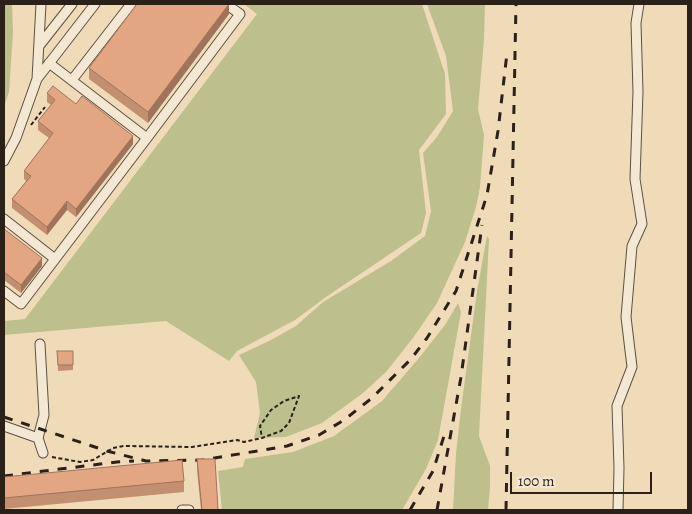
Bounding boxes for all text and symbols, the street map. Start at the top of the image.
scale bar [512,462,654,494]
text: 100 m [518,471,555,491]

